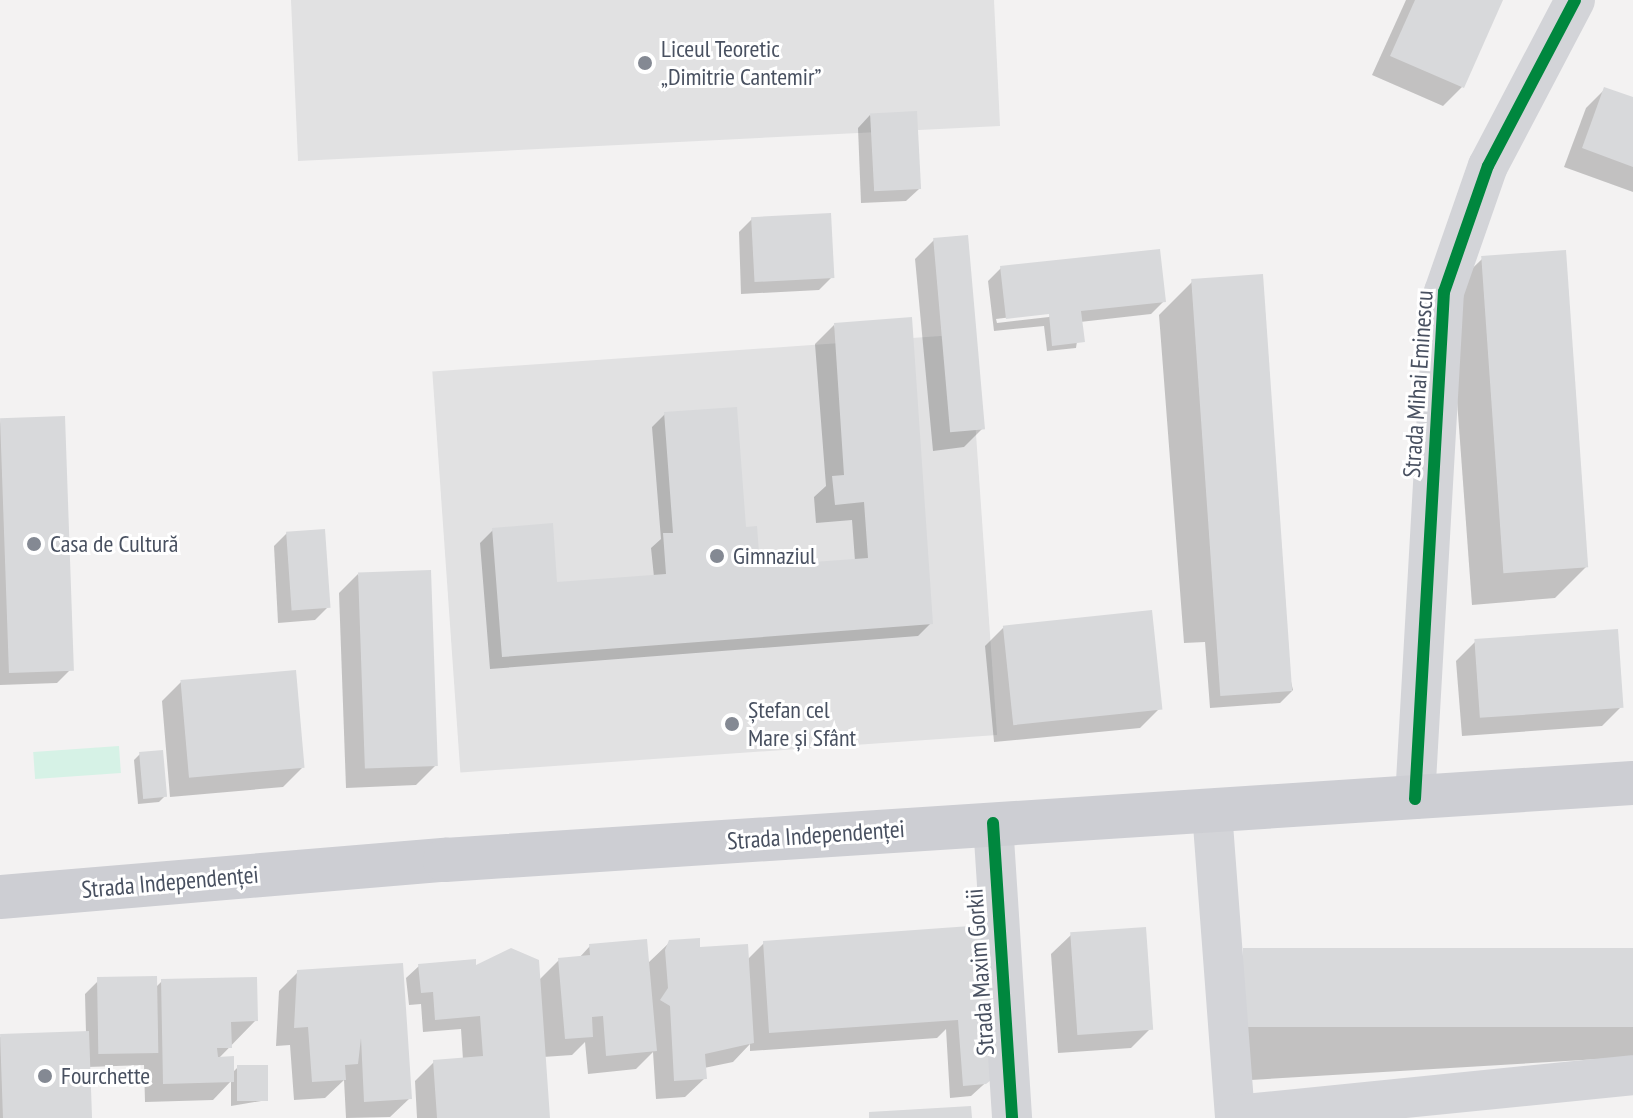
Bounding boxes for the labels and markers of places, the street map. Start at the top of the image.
place label: Liceul Teoretic „Dimitrie Cantemir” [661,35,821,91]
marker: Liceul Teoretic „Dimitrie Cantemir” [636,54,654,72]
place label: Casa de Cultură [50,530,178,558]
marker: Casa de Cultură [25,535,43,553]
place label: Gimnaziul [733,542,816,570]
marker: Gimnaziul [708,547,726,565]
place label: Ștefan cel Mare și Sfânt [748,696,856,752]
marker: Ștefan cel Mare și Sfânt [723,715,741,733]
place label: Fourchette [61,1062,150,1090]
marker: Fourchette [36,1067,54,1085]

